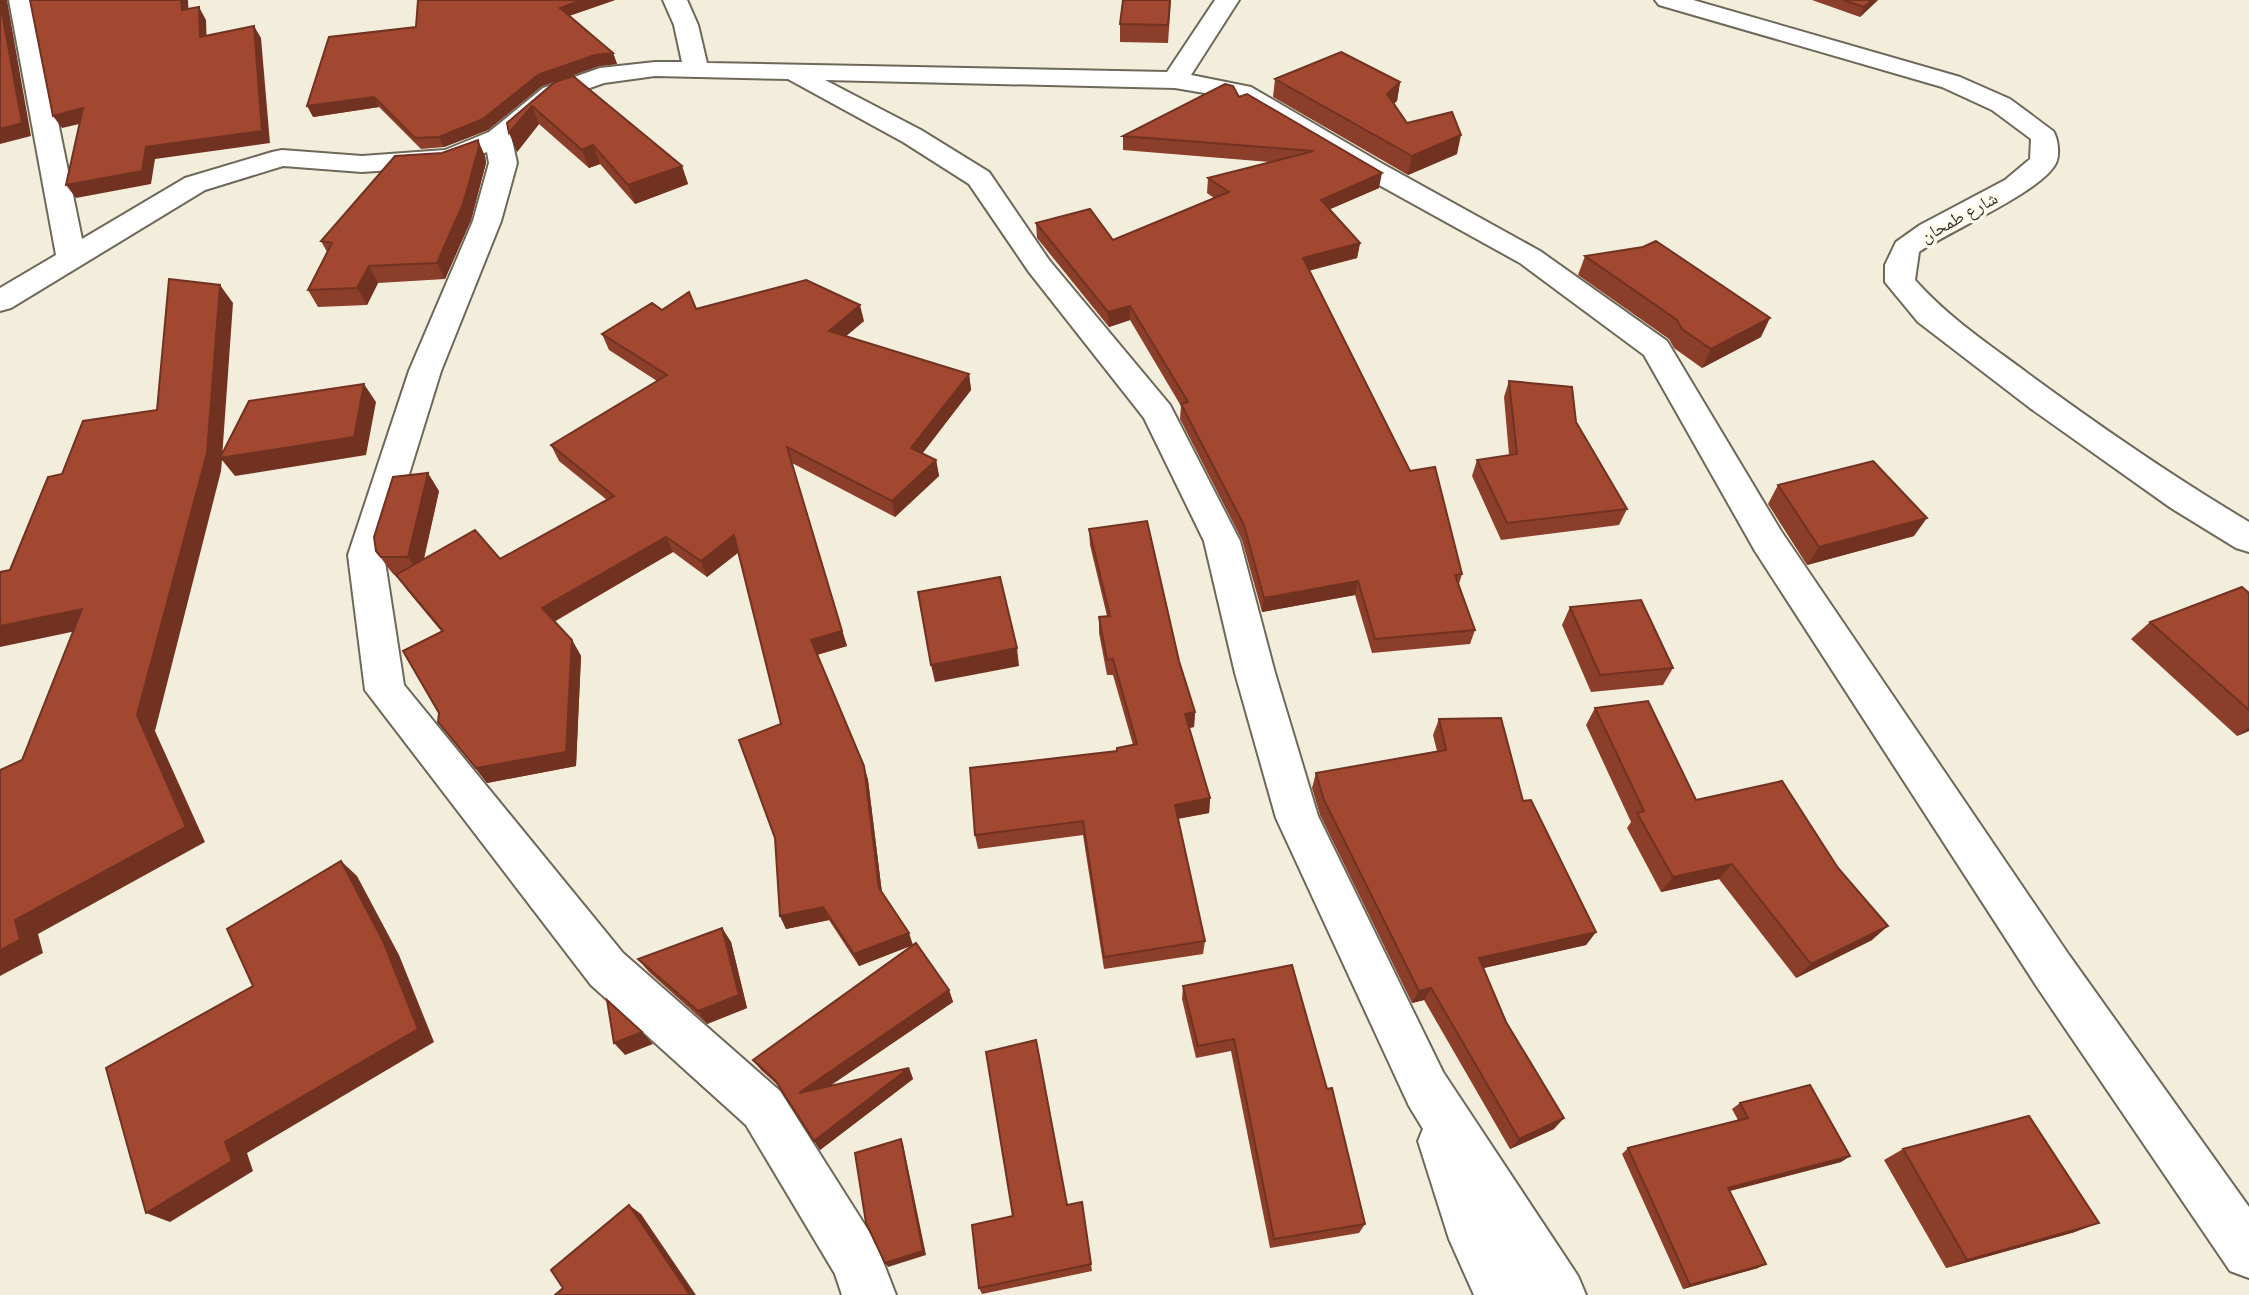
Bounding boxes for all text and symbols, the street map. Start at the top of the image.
street label: شارع طمحان [1916,186,2001,247]

